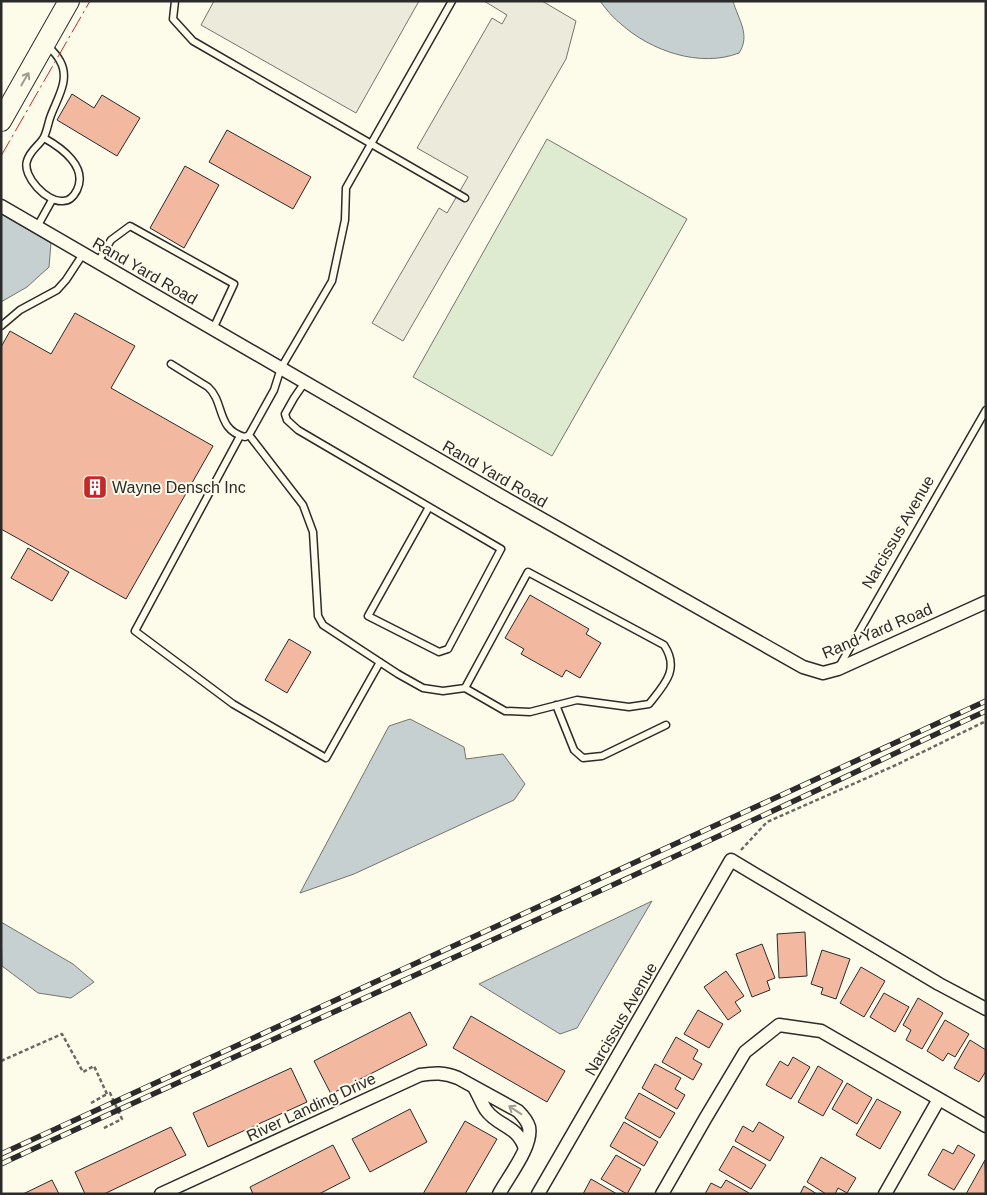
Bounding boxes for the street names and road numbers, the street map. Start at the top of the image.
street label: Rand Yard Road [90,234,200,308]
street label: Rand Yard Road [440,437,550,511]
street label: Narcissus Avenue [859,472,937,592]
street label: Rand Yard Road [819,600,935,662]
street label: Narcissus Avenue [582,959,660,1079]
street label: River Landing Drive [244,1070,378,1144]

